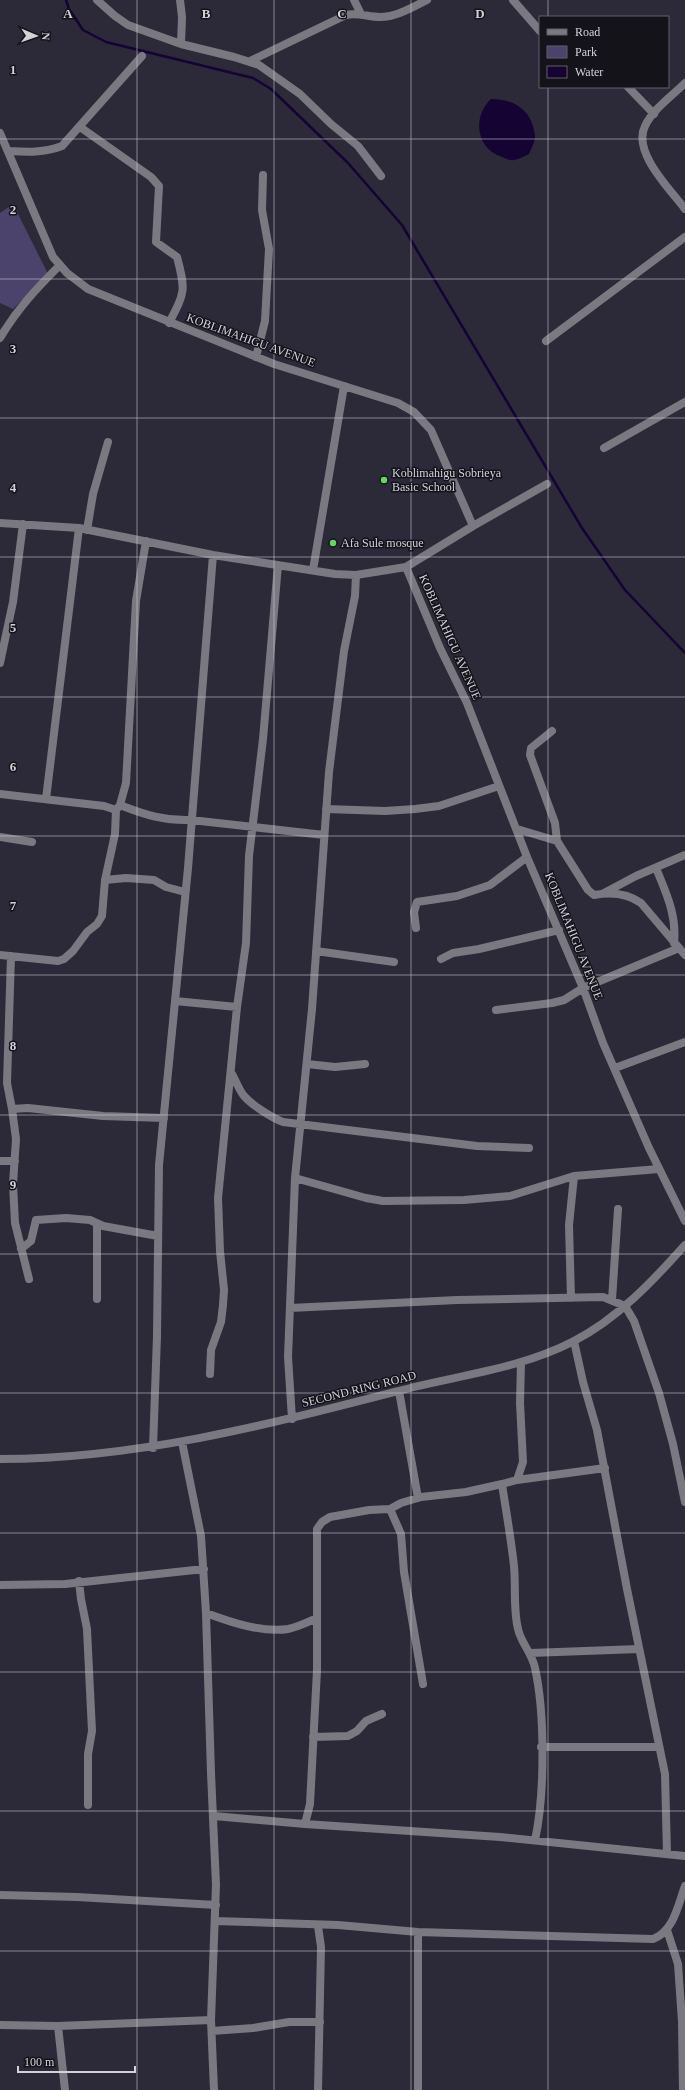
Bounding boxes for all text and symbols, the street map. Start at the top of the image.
text: A [63,6,73,21]
text: B [202,6,211,21]
text: C [337,6,347,21]
text: D [475,6,485,21]
north arrow [16,16,56,56]
legend [539,16,669,88]
text: Road [575,25,600,39]
text: N [40,32,52,41]
text: Park [575,45,597,59]
text: 1 [10,62,16,77]
text: Water [575,65,603,79]
text: 2 [10,202,16,217]
street label: KOBLIMAHIGU AVENUE [185,310,317,370]
text: 3 [10,341,17,356]
place label: Koblimahigu Sobrieya Basic School [392,466,502,494]
marker: Koblimahigu Sobrieya Basic School [379,475,389,485]
text: 4 [10,480,17,495]
place label: Afa Sule mosque [341,536,424,550]
marker: Afa Sule mosque [328,538,338,548]
street label: KOBLIMAHIGU AVENUE [416,572,484,702]
text: 5 [10,620,17,635]
text: 6 [10,759,17,774]
street label: KOBLIMAHIGU AVENUE [542,870,606,1002]
text: 7 [10,898,17,913]
text: 8 [10,1038,17,1053]
text: 9 [10,1177,17,1192]
street label: SECOND RING ROAD [300,1368,418,1410]
scale bar [18,2048,135,2074]
text: 100 m [24,2055,55,2069]

